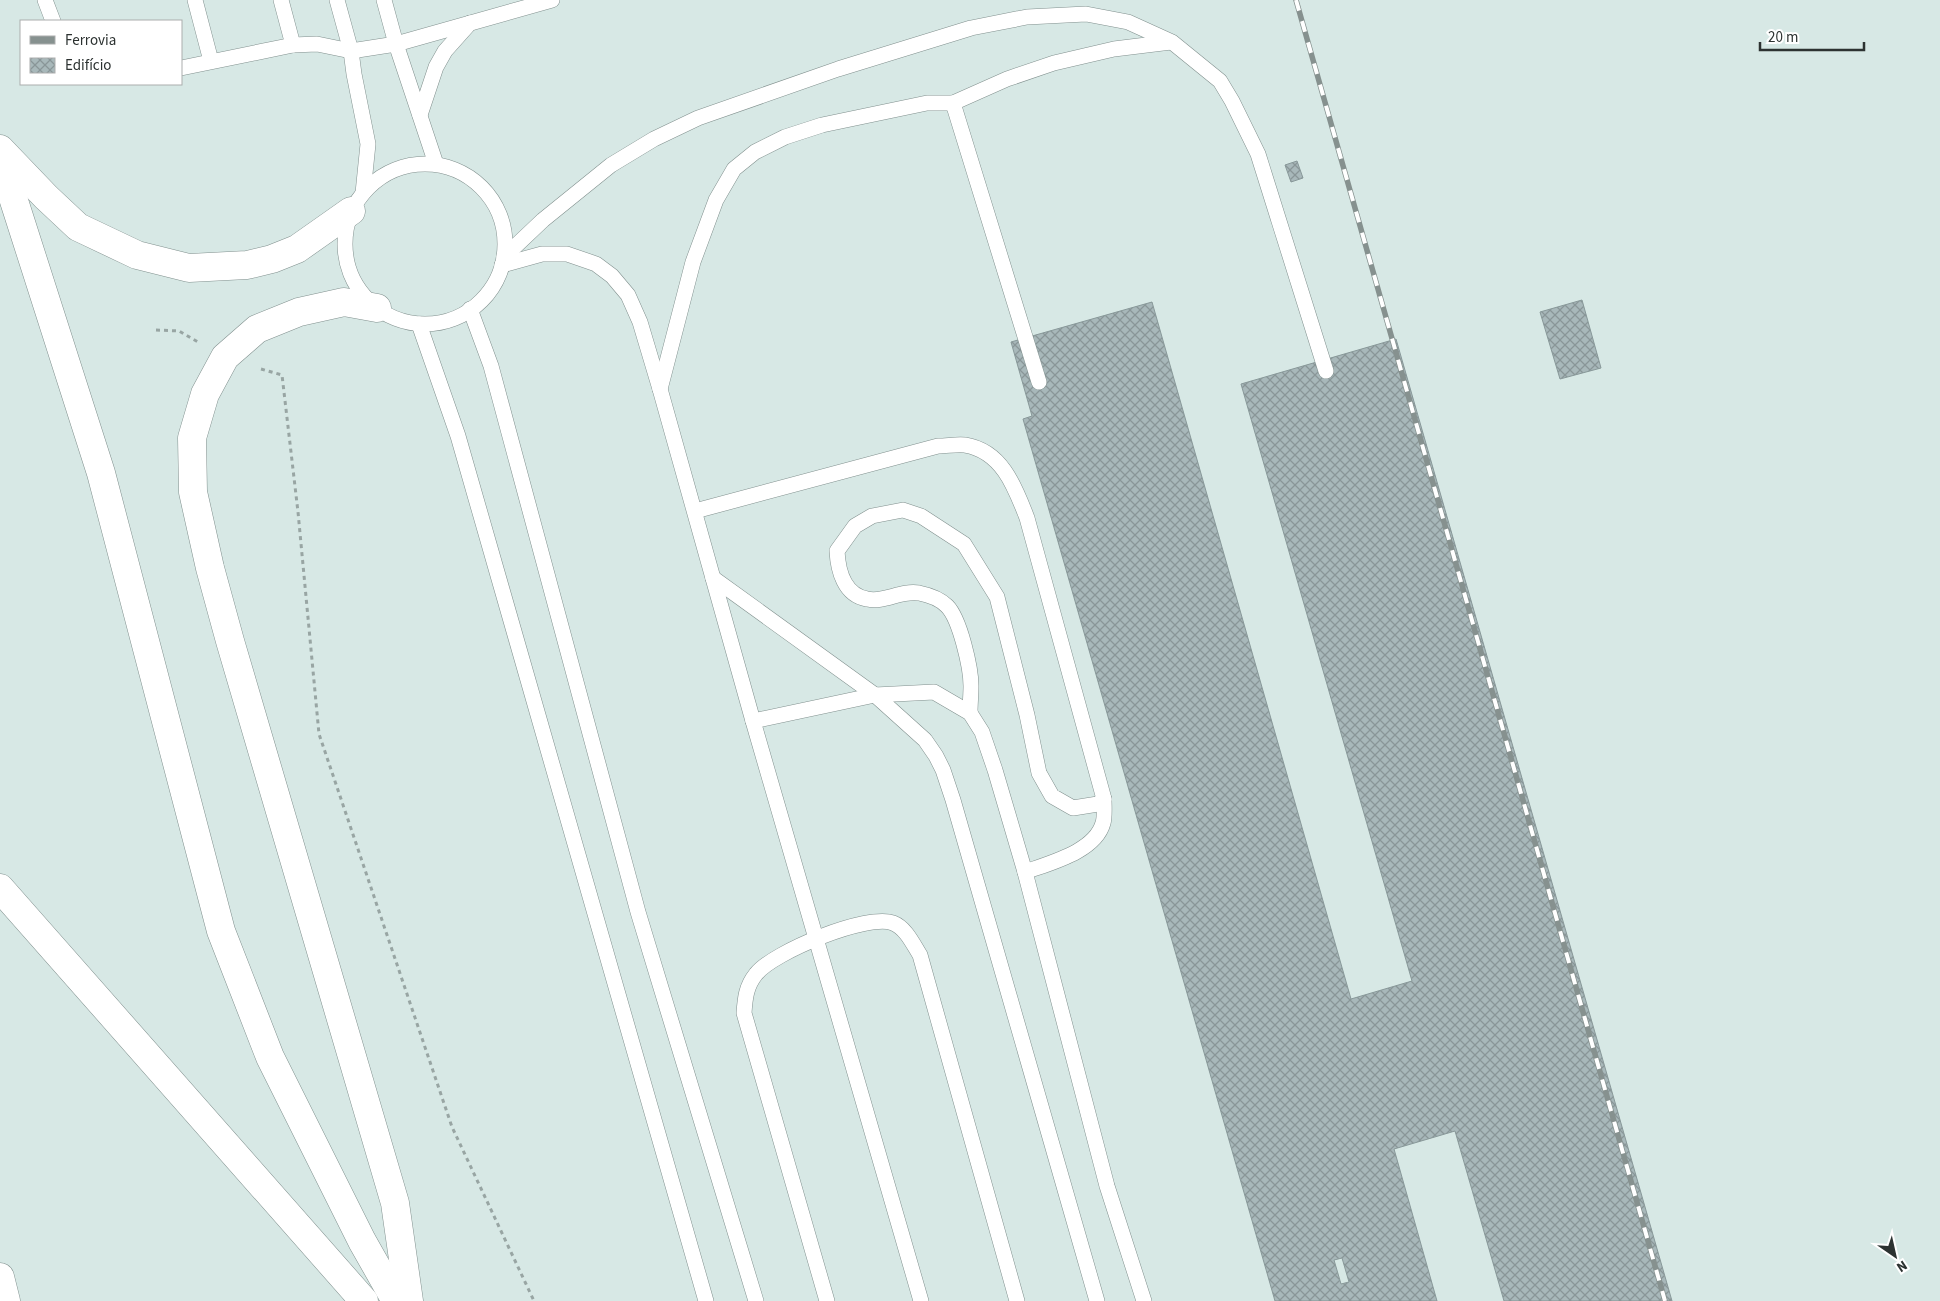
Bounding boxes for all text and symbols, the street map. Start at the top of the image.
legend [20,20,182,85]
scale bar [1760,20,1864,52]
text: 20 m [1768,27,1798,48]
text: Ferrovia [65,30,116,51]
text: Edifício [65,55,112,76]
north arrow [1870,1231,1920,1281]
text: N [1892,1255,1911,1277]

